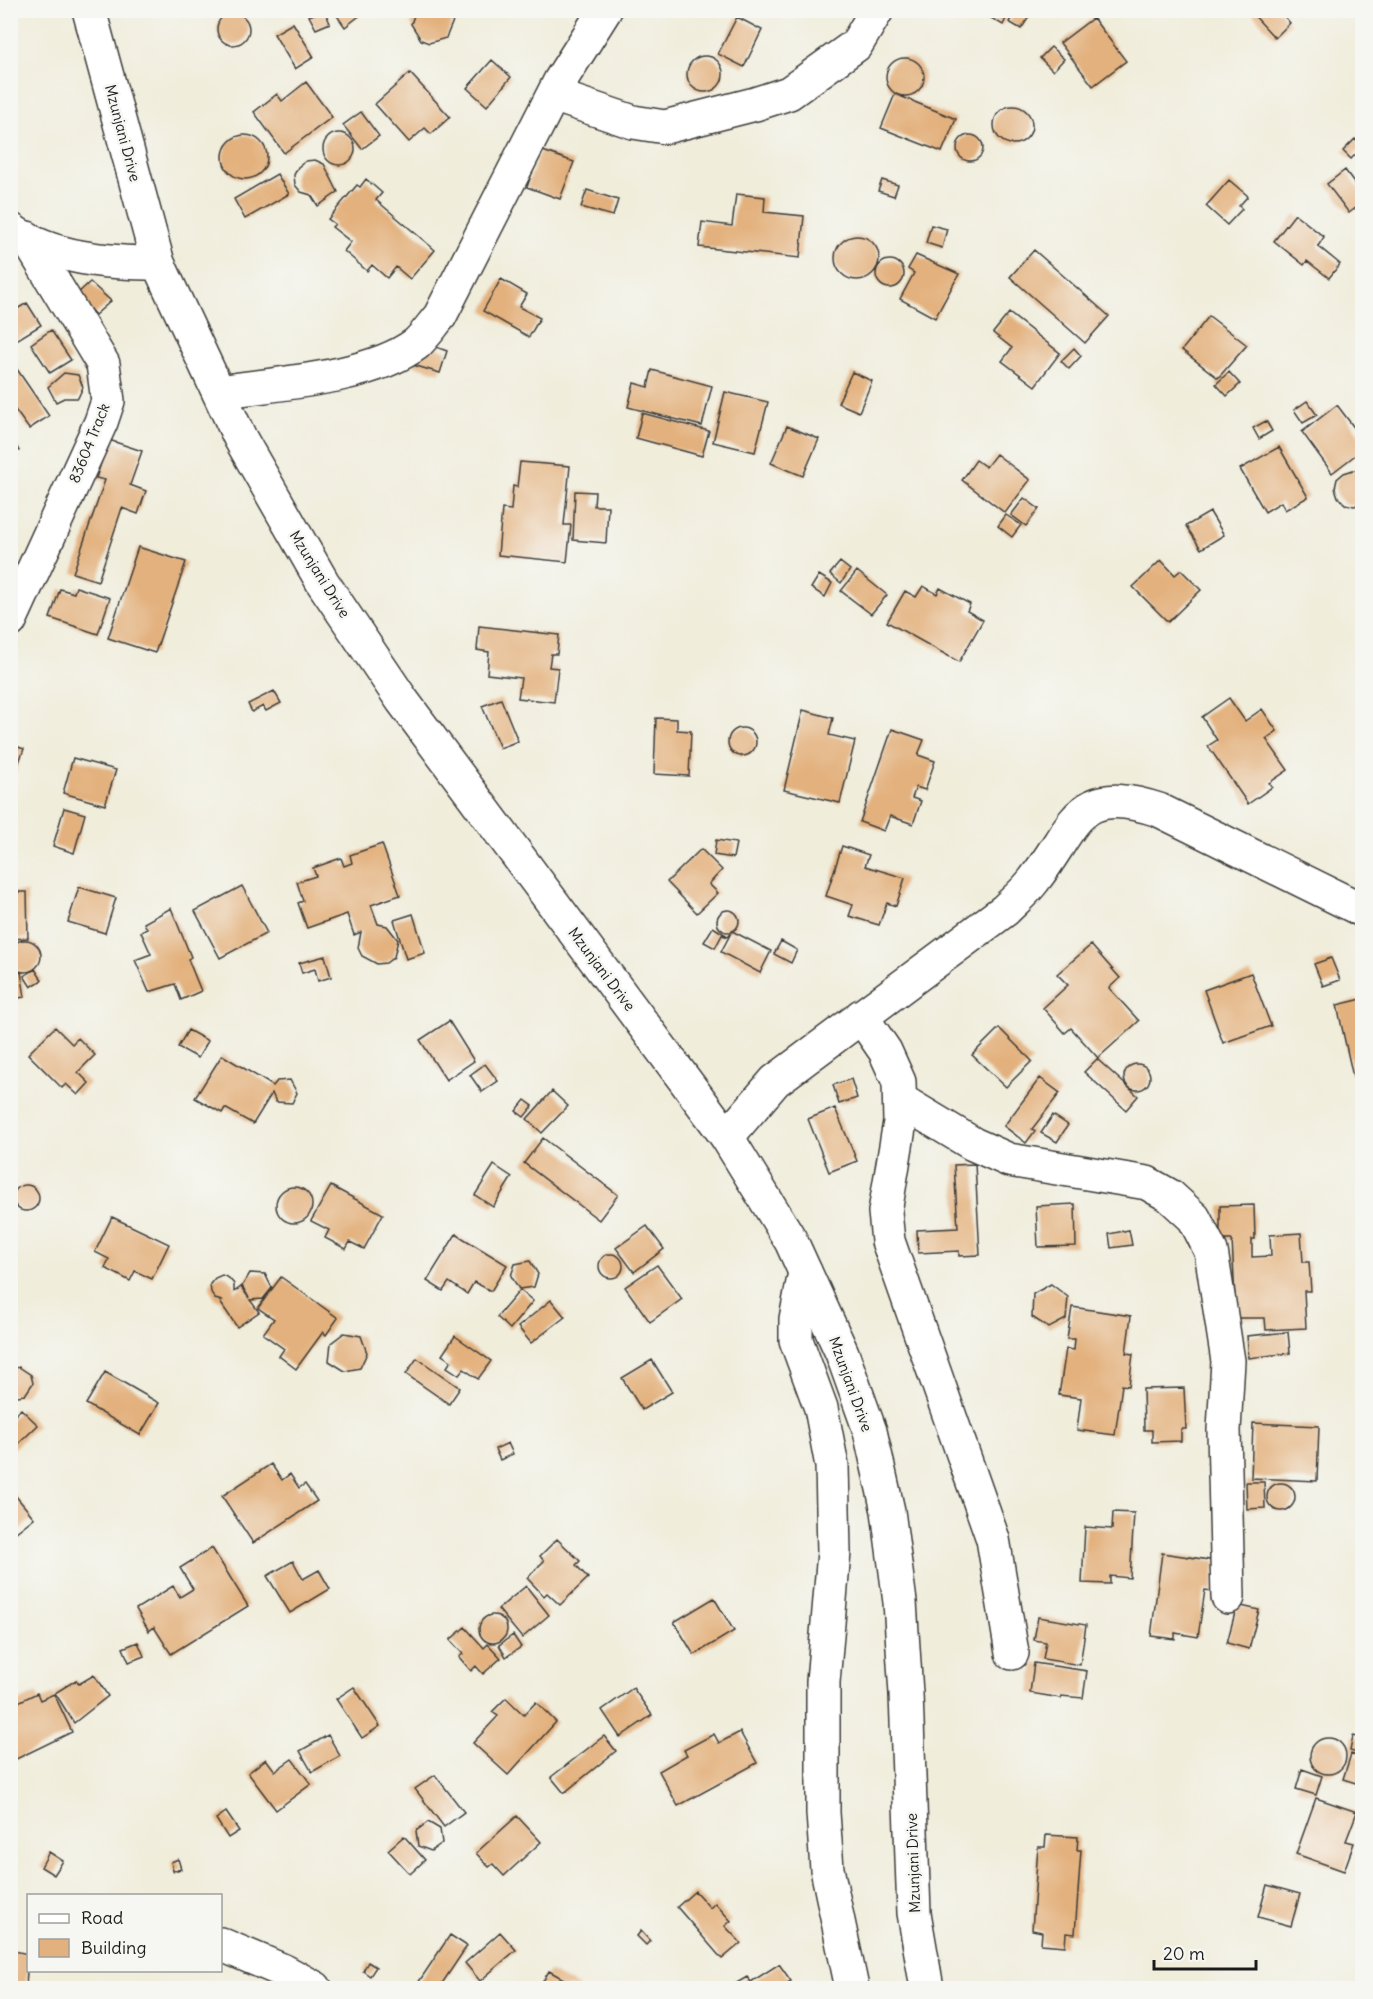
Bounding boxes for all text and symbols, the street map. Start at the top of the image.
street label: Mzunjani Drive [101,82,145,184]
street label: 83604 Track [64,400,114,486]
street label: Mzunjani Drive [286,527,354,621]
street label: Mzunjani Drive [564,923,640,1015]
street label: Mzunjani Drive [825,1334,877,1434]
street label: Mzunjani Drive [902,1813,924,1913]
legend [27,1894,222,1972]
text: Road [81,1906,124,1929]
scale bar [1154,1933,1256,1971]
text: Building [81,1936,146,1959]
text: 20 m [1163,1942,1205,1965]

